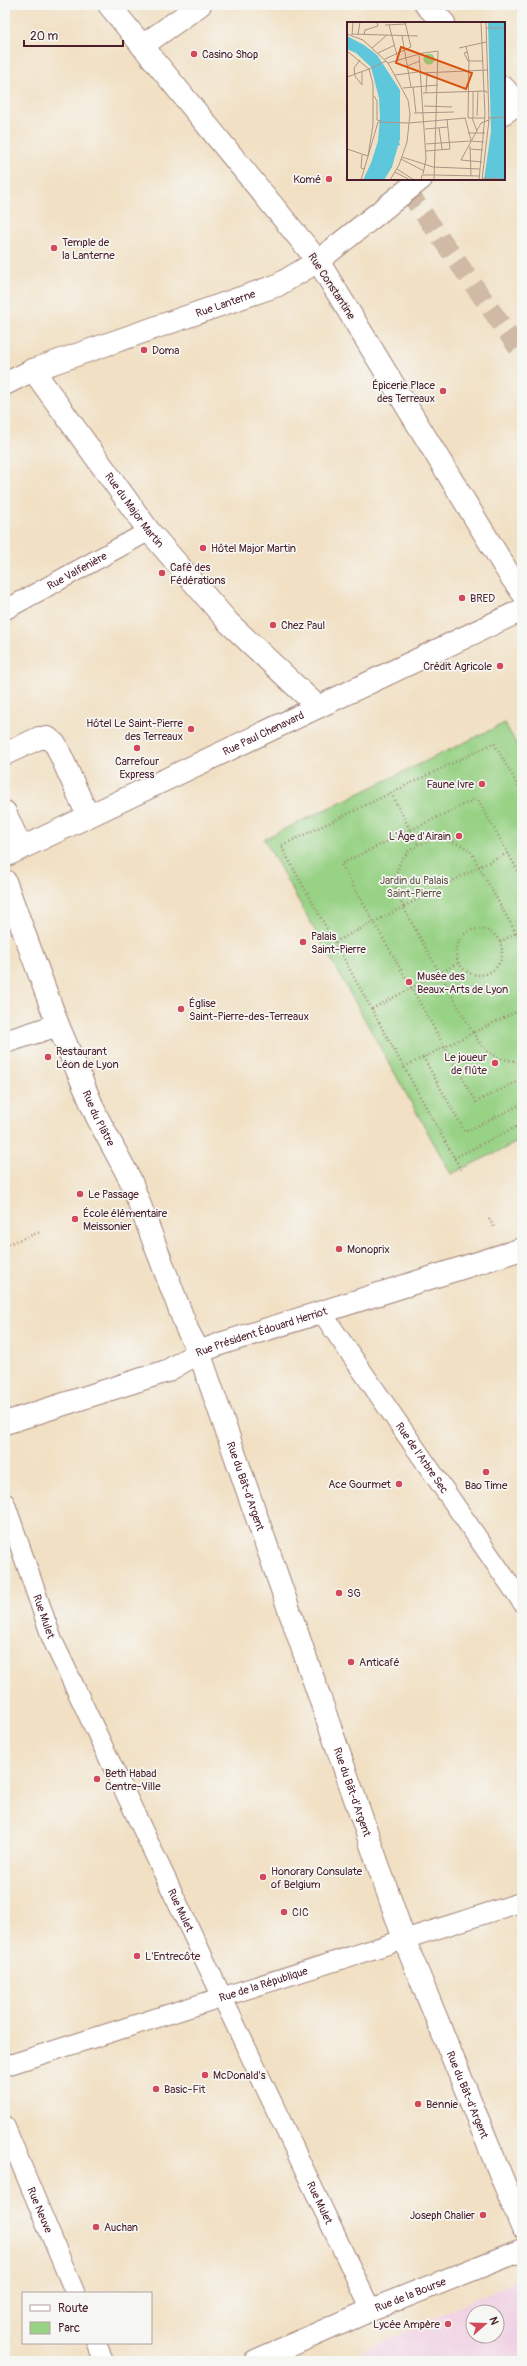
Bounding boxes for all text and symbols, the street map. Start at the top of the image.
scale bar [24,22,123,48]
inset map [347,22,505,180]
text: 20 m [30,29,59,44]
place label: Casino Shop [202,48,258,61]
marker: Casino Shop [189,49,199,59]
place label: Komé [293,173,321,186]
marker: Komé [324,174,334,184]
place label: Temple de la Lanterne [62,236,115,262]
marker: Temple de la Lanterne [49,243,59,253]
street label: Rue Constantine [305,251,358,322]
street label: Rue Lanterne [194,287,258,320]
place label: Doma [152,344,179,357]
marker: Doma [139,345,149,355]
place label: Épicerie Place des Terreaux [372,379,436,405]
marker: Épicerie Place des Terreaux [438,386,448,396]
street label: Rue du Major Martin [102,470,167,551]
place label: Hôtel Major Martin [211,542,296,555]
marker: Hôtel Major Martin [198,543,208,553]
street label: Rue Valfenière [45,549,110,593]
place label: Café des Fédérations [170,561,226,587]
marker: Café des Fédérations [157,568,167,578]
place label: BRED [470,592,495,605]
marker: BRED [457,593,467,603]
place label: Chez Paul [281,619,325,632]
marker: Chez Paul [268,620,278,630]
place label: Crédit Agricole [423,660,493,673]
marker: Crédit Agricole [495,661,505,671]
street label: Rue Paul Chenavard [221,709,306,758]
place label: Hôtel Le Saint-Pierre des Terreaux [86,717,184,743]
marker: Hôtel Le Saint-Pierre des Terreaux [186,724,196,734]
marker: Carrefour Express [132,743,142,753]
place label: Carrefour Express [115,755,159,781]
place label: Faune Ivre [426,778,475,791]
marker: Faune Ivre [477,779,487,789]
place label: L'Âge d'Airain [389,830,451,843]
marker: L'Âge d'Airain [454,831,464,841]
park label: Jardin du Palais Saint-Pierre [380,874,448,900]
place label: Palais Saint-Pierre [311,930,366,956]
marker: Palais Saint-Pierre [298,937,308,947]
place label: Musée des Beaux-Arts de Lyon [417,970,508,996]
marker: Musée des Beaux-Arts de Lyon [404,977,414,987]
place label: Église Saint-Pierre-des-Terreaux [189,997,309,1023]
marker: Église Saint-Pierre-des-Terreaux [176,1004,186,1014]
place label: Restaurant Léon de Lyon [56,1045,119,1071]
place label: Le joueur de flûte [444,1051,488,1077]
marker: Restaurant Léon de Lyon [43,1052,53,1062]
marker: Le joueur de flûte [490,1058,500,1068]
street label: Rue du Plâtre [79,1088,118,1149]
place label: Le Passage [88,1188,139,1201]
marker: Le Passage [75,1189,85,1199]
place label: École élémentaire Meissonier [83,1207,168,1233]
marker: École élémentaire Meissonier [70,1214,80,1224]
place label: Monoprix [347,1243,390,1256]
marker: Monoprix [334,1244,344,1254]
street label: Rue Président Édouard Herriot [194,1304,329,1360]
street label: Rue de l'Arbre Sec [393,1420,451,1496]
street label: Rue du Bât-d'Argent [224,1440,267,1533]
marker: Bao Time [481,1467,491,1477]
place label: Ace Gourmet [328,1478,392,1491]
marker: Ace Gourmet [394,1479,404,1489]
place label: Bao Time [465,1479,508,1492]
place label: SG [347,1587,361,1600]
marker: SG [334,1588,344,1598]
street label: Rue Mulet [30,1593,58,1641]
place label: Anticafé [359,1656,400,1669]
marker: Anticafé [346,1657,356,1667]
street label: Rue du Bât-d'Argent [331,1746,374,1839]
place label: Beth Habad Centre-Ville [105,1767,161,1793]
marker: Beth Habad Centre-Ville [92,1774,102,1784]
place label: Honorary Consulate of Belgium [271,1865,363,1891]
marker: Honorary Consulate of Belgium [258,1872,268,1882]
street label: Rue Mulet [165,1887,196,1934]
place label: CIC [292,1906,309,1919]
marker: CIC [279,1907,289,1917]
place label: L'Entrecôte [145,1950,201,1963]
marker: L'Entrecôte [132,1951,142,1961]
street label: Rue de la République [217,1964,310,2005]
street label: Rue du Bât-d'Argent [444,2049,491,2141]
place label: McDonald's [213,2069,266,2082]
marker: McDonald's [200,2070,210,2080]
place label: Basic-Fit [164,2083,206,2096]
marker: Basic-Fit [151,2084,161,2094]
place label: Bënnie [426,2098,458,2111]
marker: Bënnie [413,2099,423,2109]
street label: Rue Mulet [304,2179,335,2227]
street label: Rue Neuve [24,2185,55,2236]
place label: Joseph Chalier [410,2209,475,2222]
marker: Joseph Chalier [478,2210,488,2220]
place label: Auchan [104,2221,138,2234]
marker: Auchan [91,2222,101,2232]
street label: Rue de la Bourse [373,2275,448,2315]
legend [22,2292,152,2344]
text: Route [58,2301,88,2316]
north arrow [465,2304,505,2344]
text: N [487,2315,501,2327]
place label: Lycée Ampère [373,2318,441,2331]
marker: Lycée Ampère [443,2319,453,2329]
text: Parc [58,2321,80,2336]

